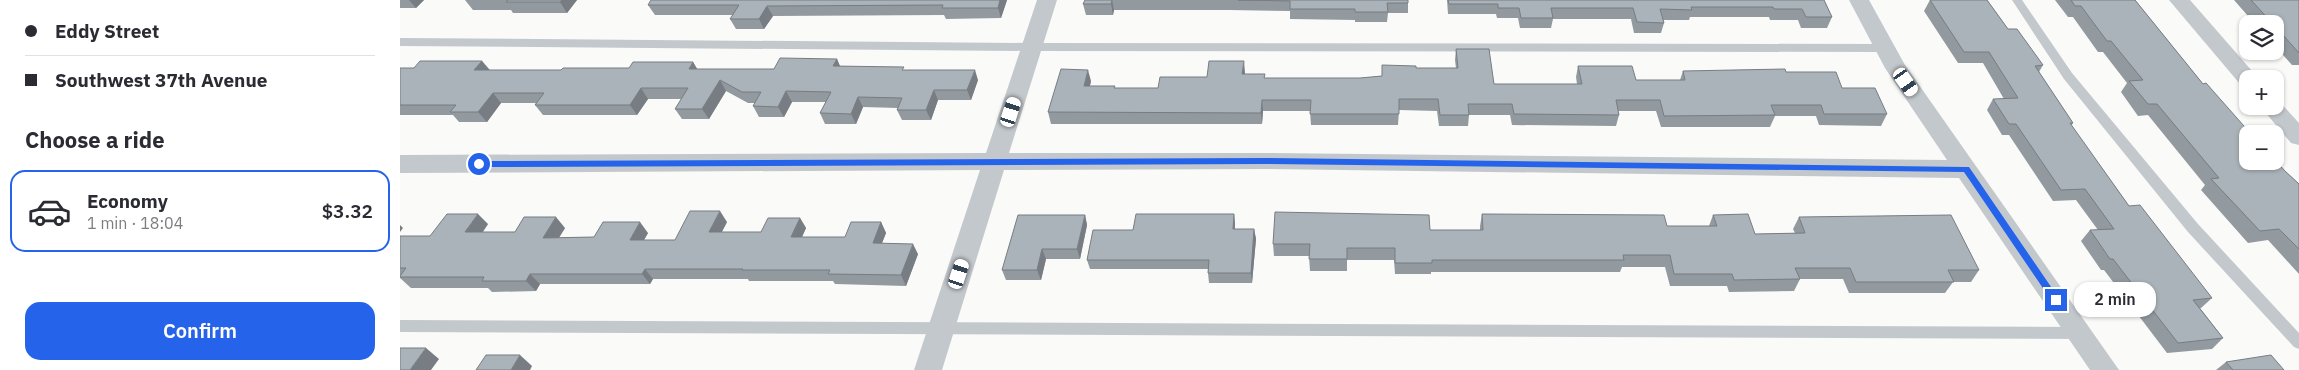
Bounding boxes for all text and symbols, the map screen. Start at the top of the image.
map controls [2239,15,2284,170]
button: layers [2239,15,2284,60]
text: Eddy Street [55,19,159,43]
car [1891,65,1920,99]
text: Southwest 37th Avenue [55,68,267,92]
button: + [2239,70,2284,115]
car [999,95,1022,129]
text: Choose a ride [25,125,165,154]
button: − [2239,125,2284,170]
route start [468,153,490,175]
icon: car [27,189,72,234]
text: Economy [87,189,168,213]
text: $3.32 [322,199,373,223]
text: 1 min · 18:04 [87,213,183,233]
car [947,257,970,291]
callout: 2 min [2074,282,2156,318]
route end [2045,289,2067,311]
text: 2 min [2094,289,2136,309]
button: Confirm [25,302,375,360]

